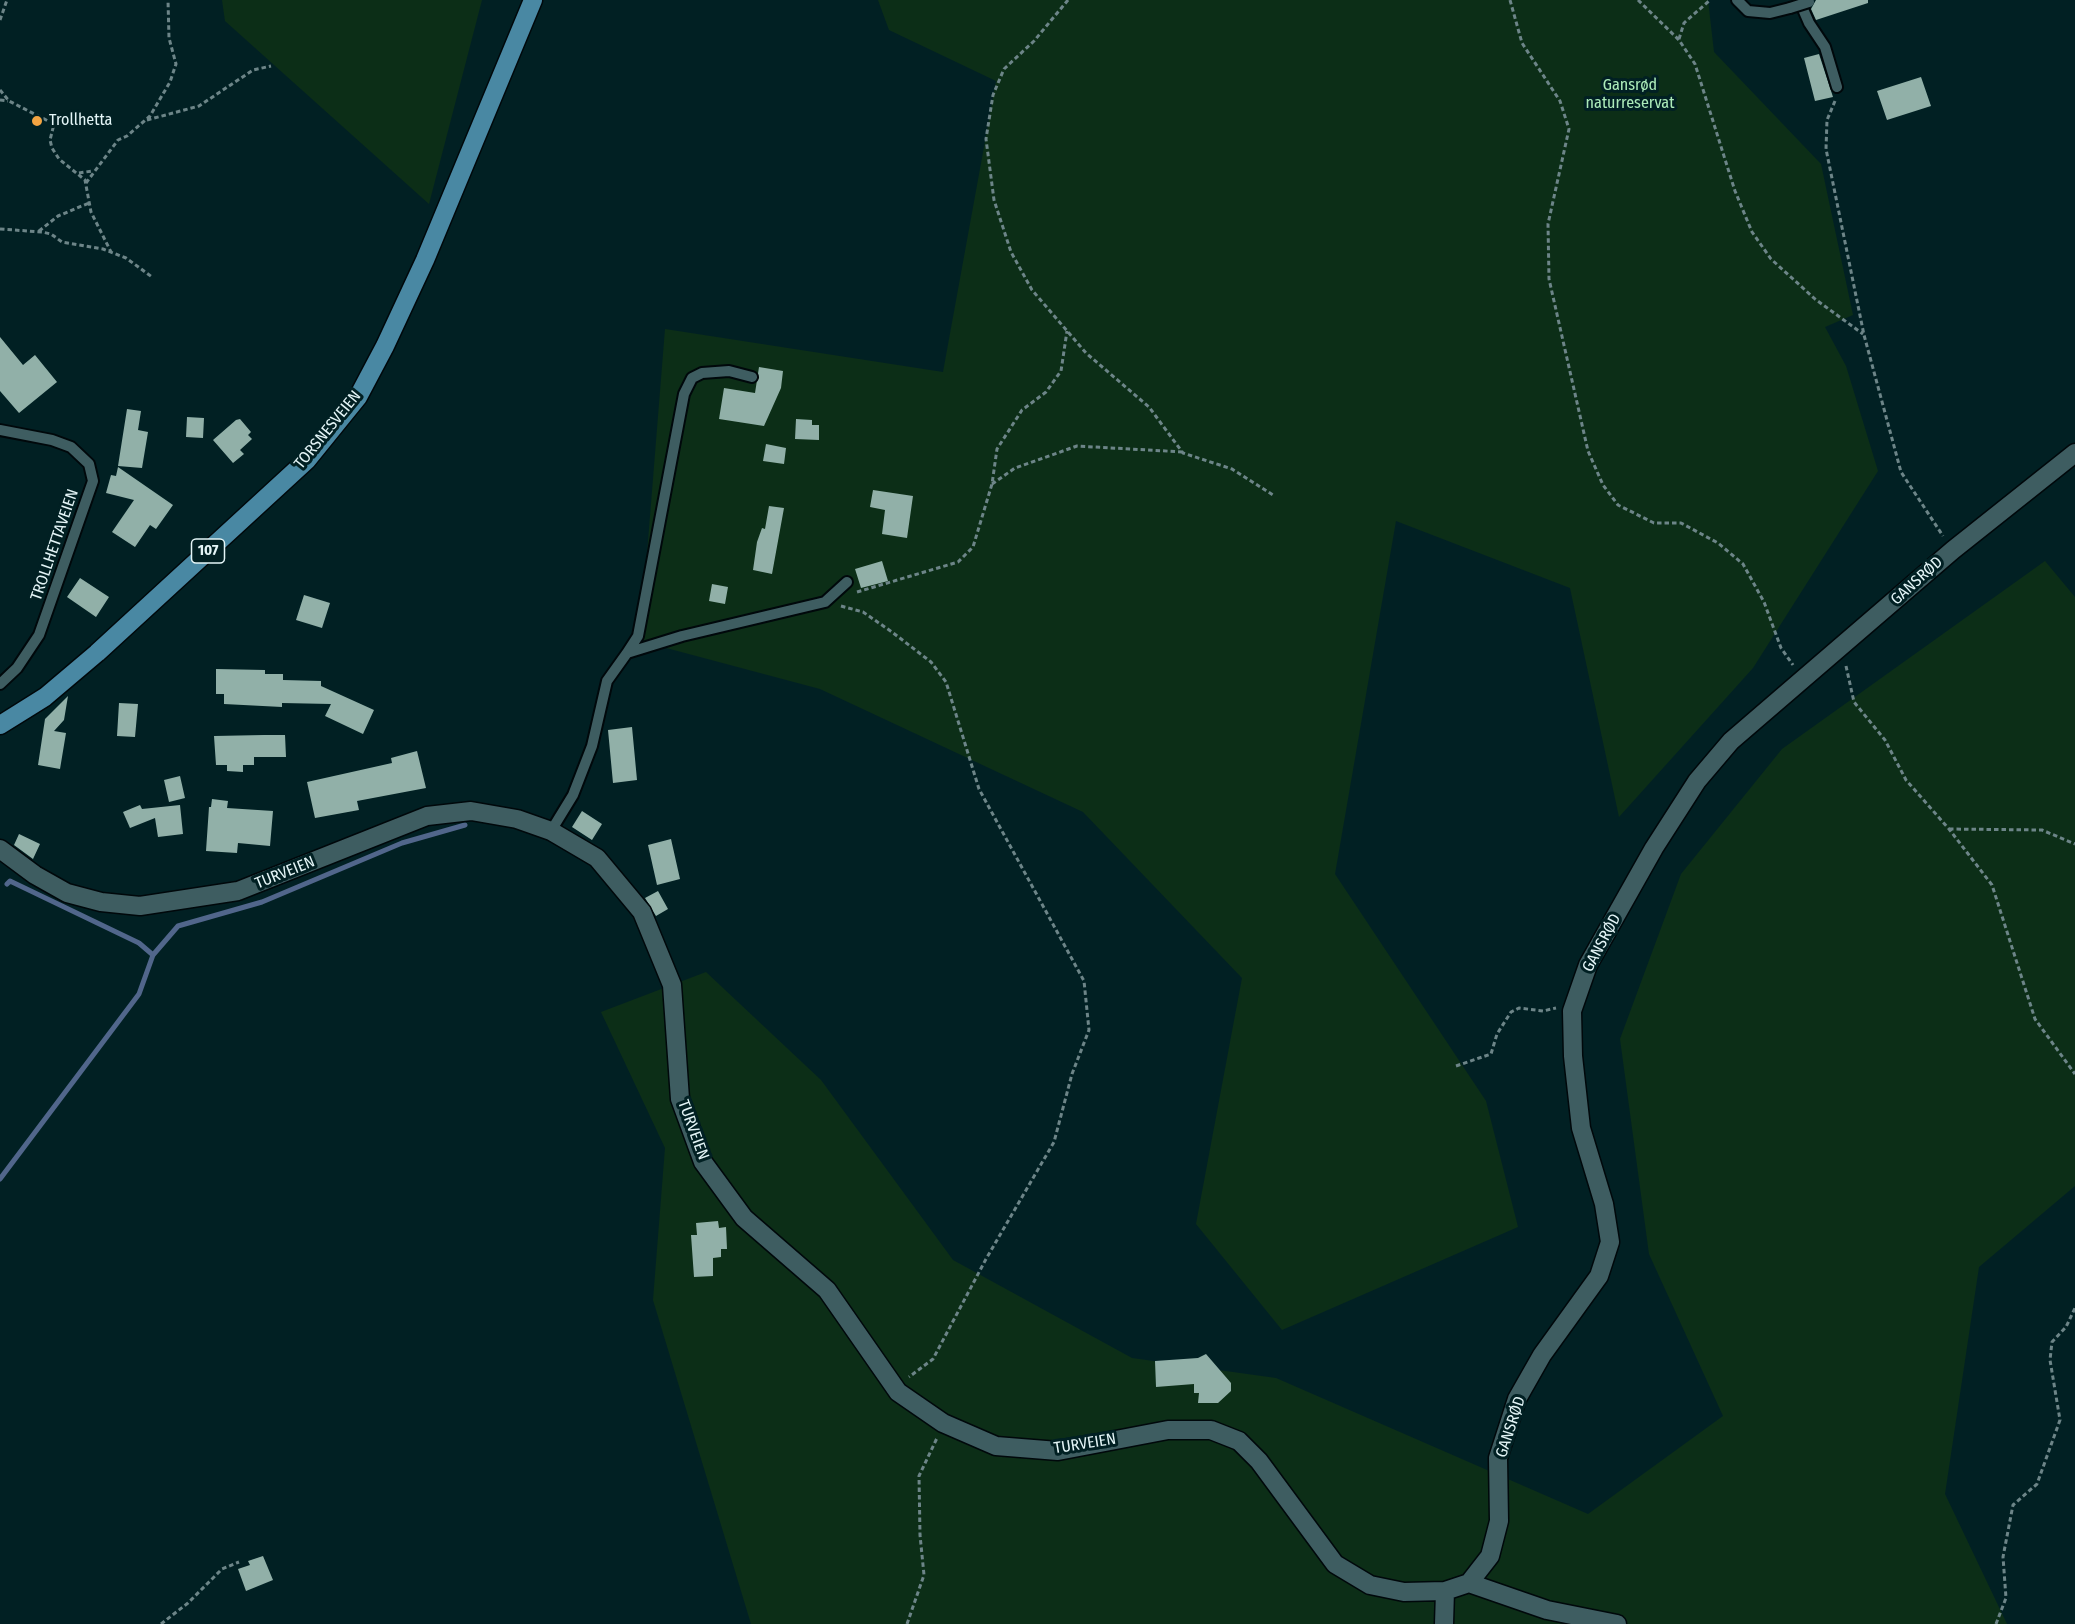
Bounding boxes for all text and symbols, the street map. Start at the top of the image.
park label: Gansrød naturreservat [1586,76,1674,114]
place label: Trollhetta [49,111,112,131]
marker: Trollhetta [30,114,44,128]
street label: TORSNESVEIEN [291,387,365,473]
street label: TROLLHETTAVEIEN [27,487,83,603]
road number: 107 [192,539,224,563]
street label: GANSRØD [1887,553,1947,609]
street label: TURVEIEN [252,852,318,894]
street label: GANSRØD [1579,911,1625,975]
street label: TURVEIEN [673,1097,713,1163]
street label: GANSRØD [1492,1394,1530,1460]
street label: TURVEIEN [1053,1430,1117,1458]

